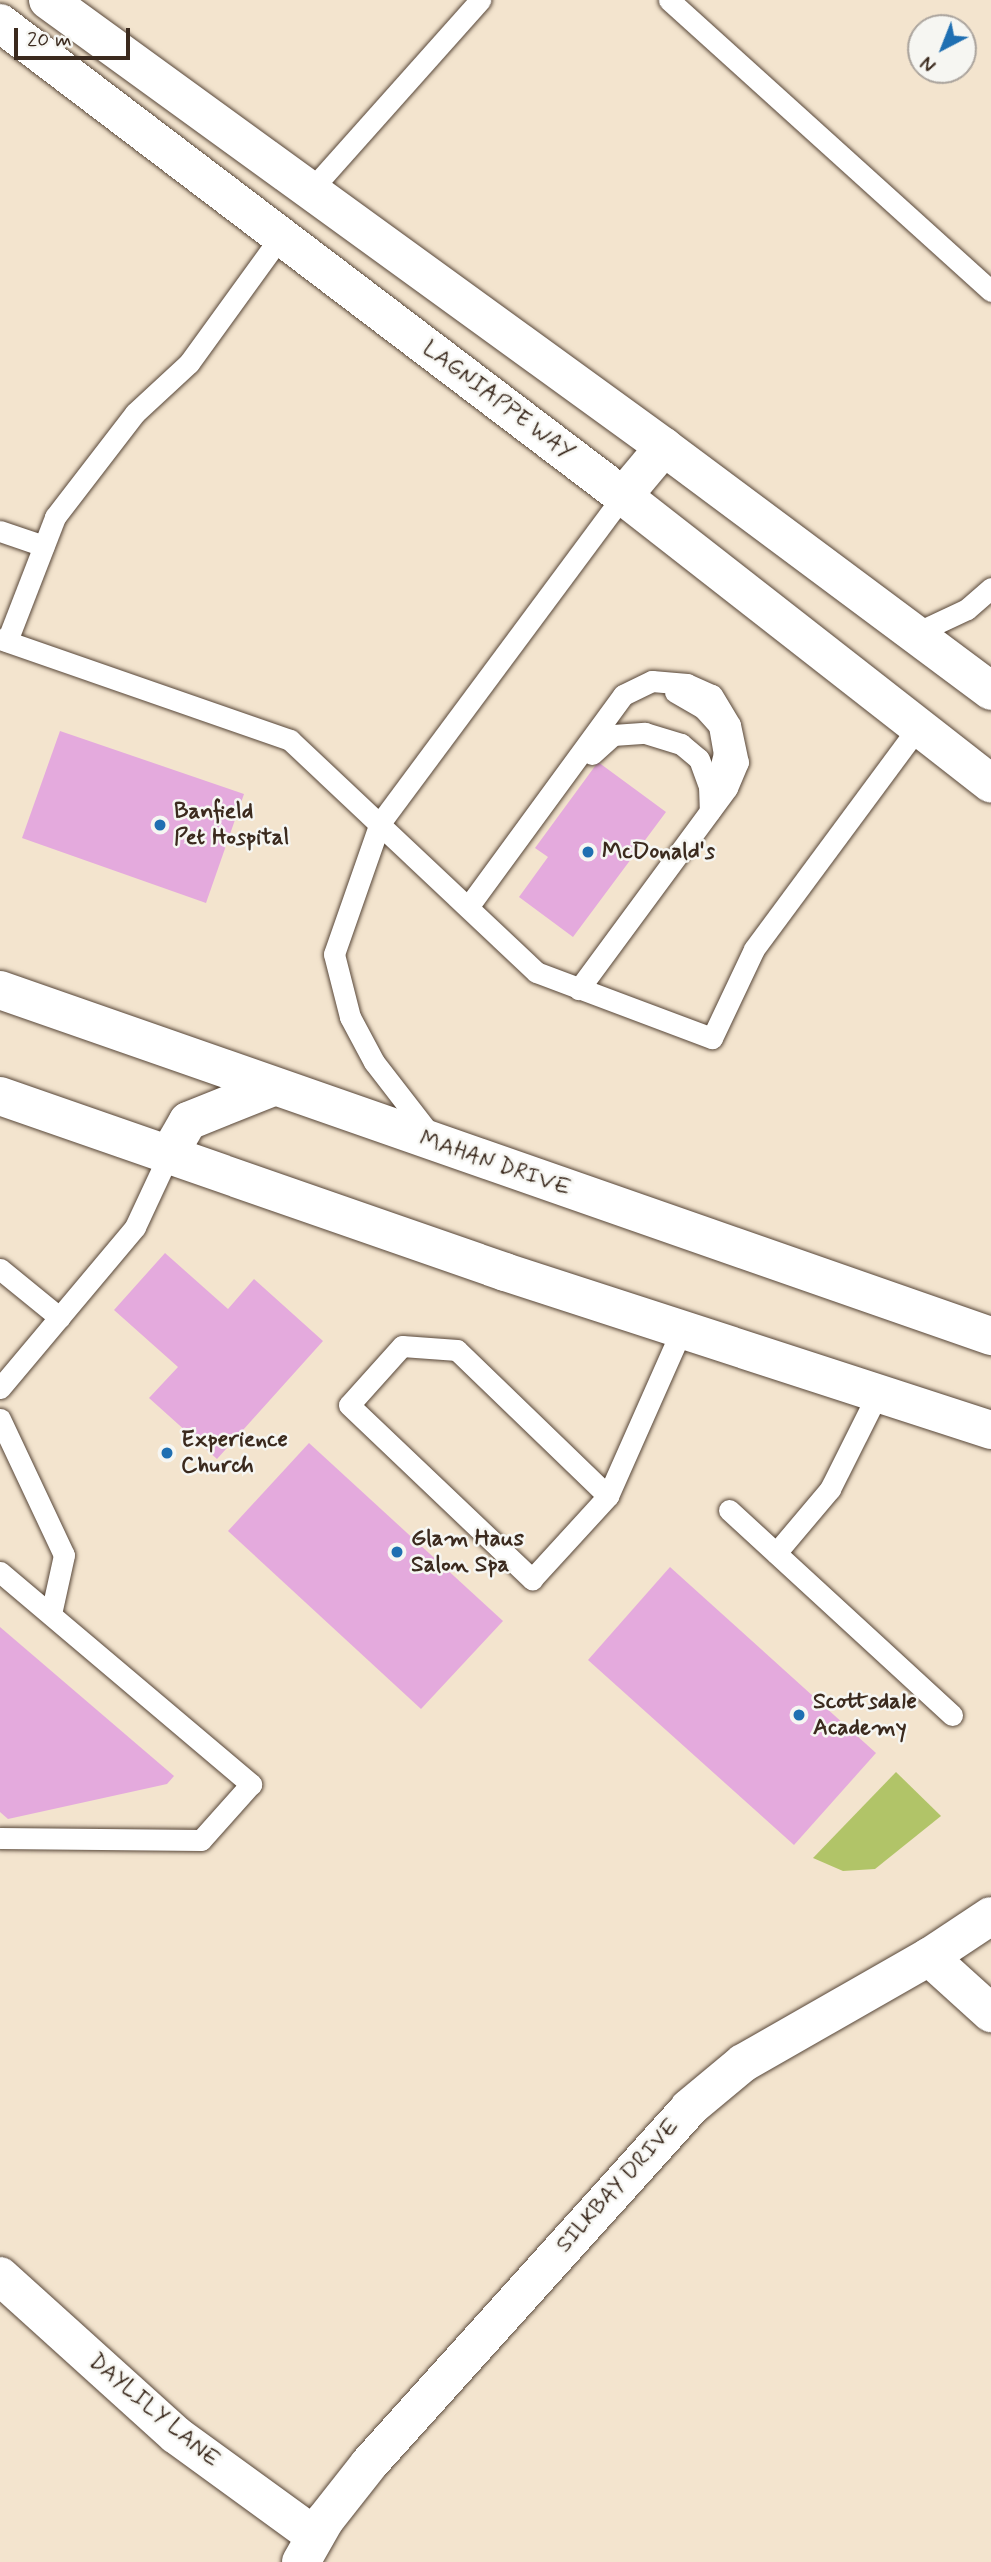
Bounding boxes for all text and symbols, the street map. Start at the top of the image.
scale bar [18,14,133,58]
north arrow [907,14,977,84]
text: 20 m [27,26,72,54]
text: N [916,50,942,77]
street label: LAGNIAPPE WAY [417,335,579,467]
place label: Banfield Pet Hospital [174,798,293,852]
marker: Banfield Pet Hospital [152,817,168,833]
place label: McDonald's [602,838,715,866]
marker: McDonald's [580,844,596,860]
street label: MAHAN DRIVE [416,1125,574,1203]
place label: Experience Church [181,1426,288,1480]
marker: Experience Church [159,1445,175,1461]
place label: Glam Haus Salon Spa [411,1525,520,1579]
marker: Glam Haus Salon Spa [389,1544,405,1560]
place label: Scottsdale Academy [813,1688,917,1742]
marker: Scottsdale Academy [791,1707,807,1723]
street label: SILKBAY DRIVE [550,2113,686,2259]
street label: DAYLILY LANE [83,2348,225,2474]

